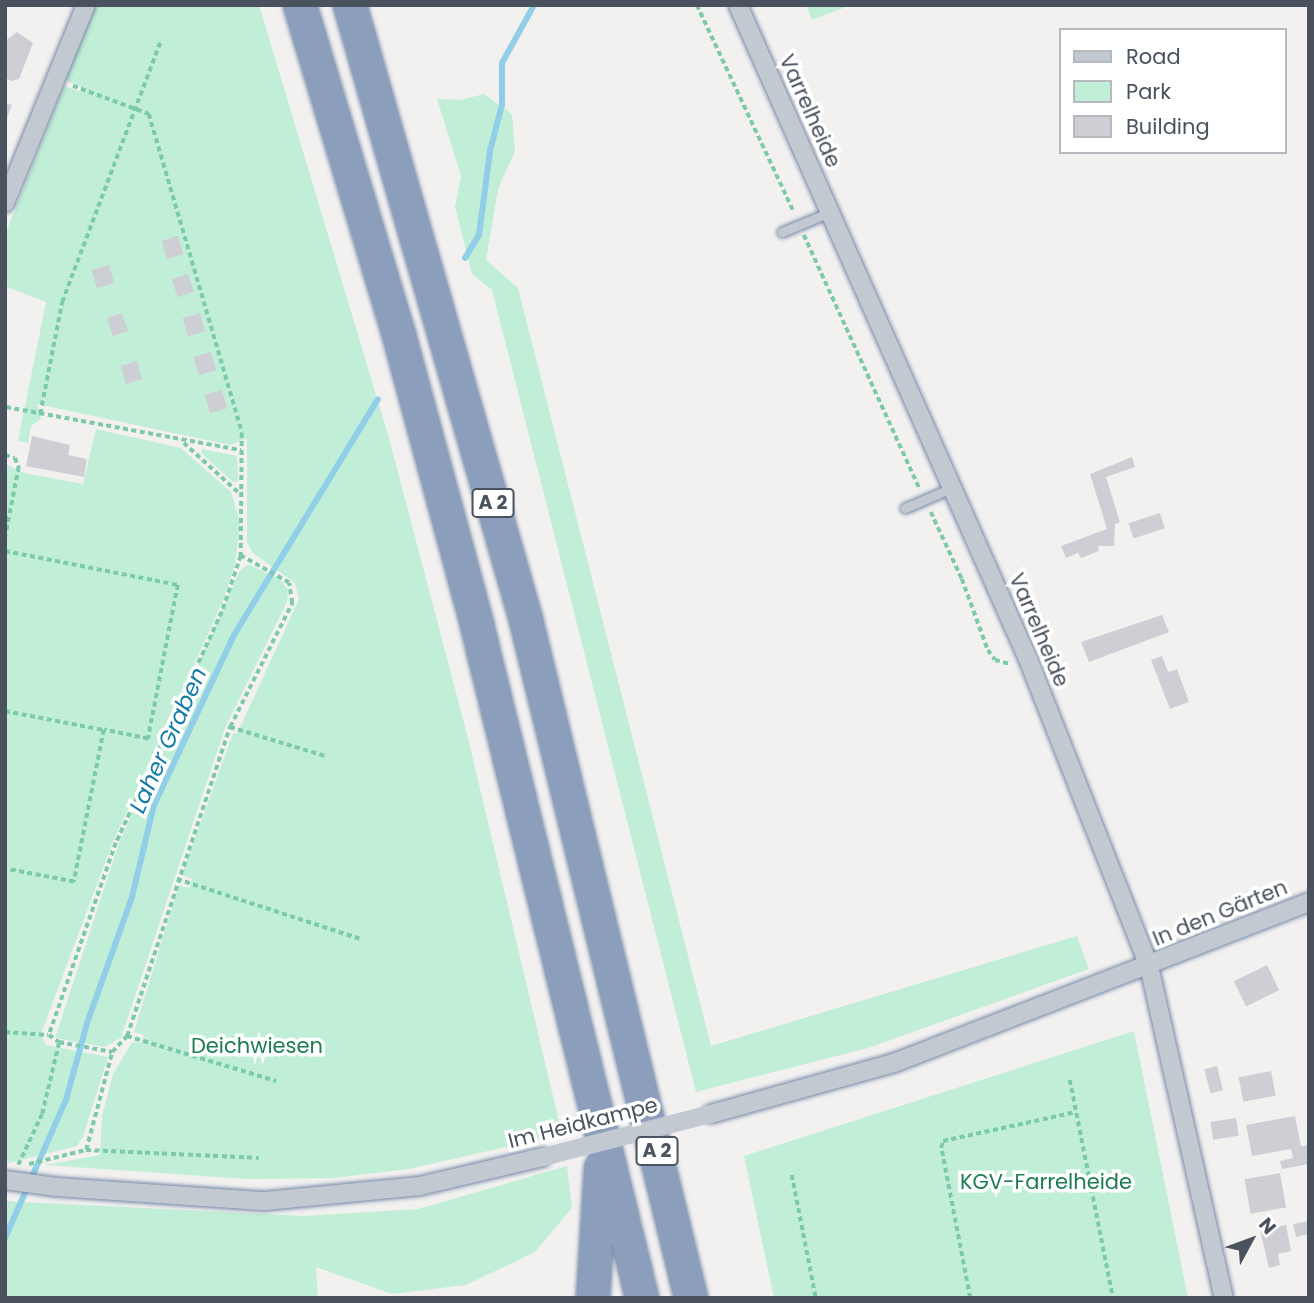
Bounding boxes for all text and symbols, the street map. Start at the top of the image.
legend [1058,28,1286,154]
text: Road [1126,42,1181,71]
street label: Varrelheide [774,51,846,171]
text: Park [1126,77,1171,106]
text: Building [1126,112,1210,141]
road number: A 2 [470,488,516,518]
street label: Varrelheide [1004,569,1074,691]
water label: Laher Graben [124,663,212,817]
street label: In den Gärten [1149,875,1291,951]
park label: Deichwiesen [191,1033,323,1059]
street label: Im Heidkampe [506,1092,660,1154]
road number: A 2 [634,1135,680,1166]
park label: KGV-Farrelheide [960,1169,1132,1195]
north arrow [1216,1205,1286,1275]
text: N [1252,1212,1282,1240]

